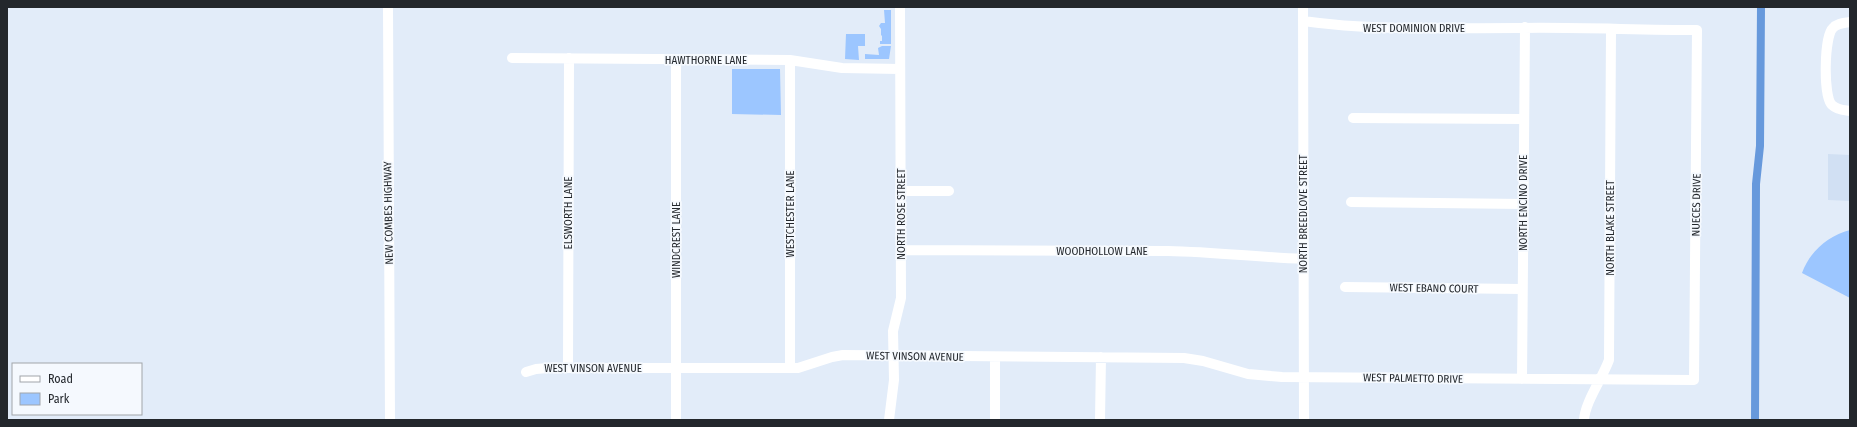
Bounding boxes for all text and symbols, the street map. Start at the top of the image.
street label: WEST DOMINION DRIVE [1363,22,1465,35]
street label: HAWTHORNE LANE [665,54,747,67]
street label: NORTH BREEDLOVE STREET [1297,154,1310,273]
street label: NORTH ENCINO DRIVE [1517,155,1530,251]
street label: NEW COMBES HIGHWAY [381,161,396,265]
street label: NORTH ROSE STREET [895,167,908,260]
street label: WESTCHESTER LANE [784,170,797,258]
street label: NUECES DRIVE [1689,173,1704,237]
street label: ELSWORTH LANE [562,177,575,249]
street label: NORTH BLAKE STREET [1604,179,1617,276]
street label: WINDCREST LANE [670,202,683,278]
street label: WOODHOLLOW LANE [1056,245,1148,258]
street label: WEST EBANO COURT [1389,281,1479,296]
street label: WEST VINSON AVENUE [866,349,964,364]
street label: WEST VINSON AVENUE [544,362,642,375]
legend [12,363,142,415]
street label: WEST PALMETTO DRIVE [1363,371,1463,386]
text: Road [48,372,73,386]
text: Park [48,392,70,406]

